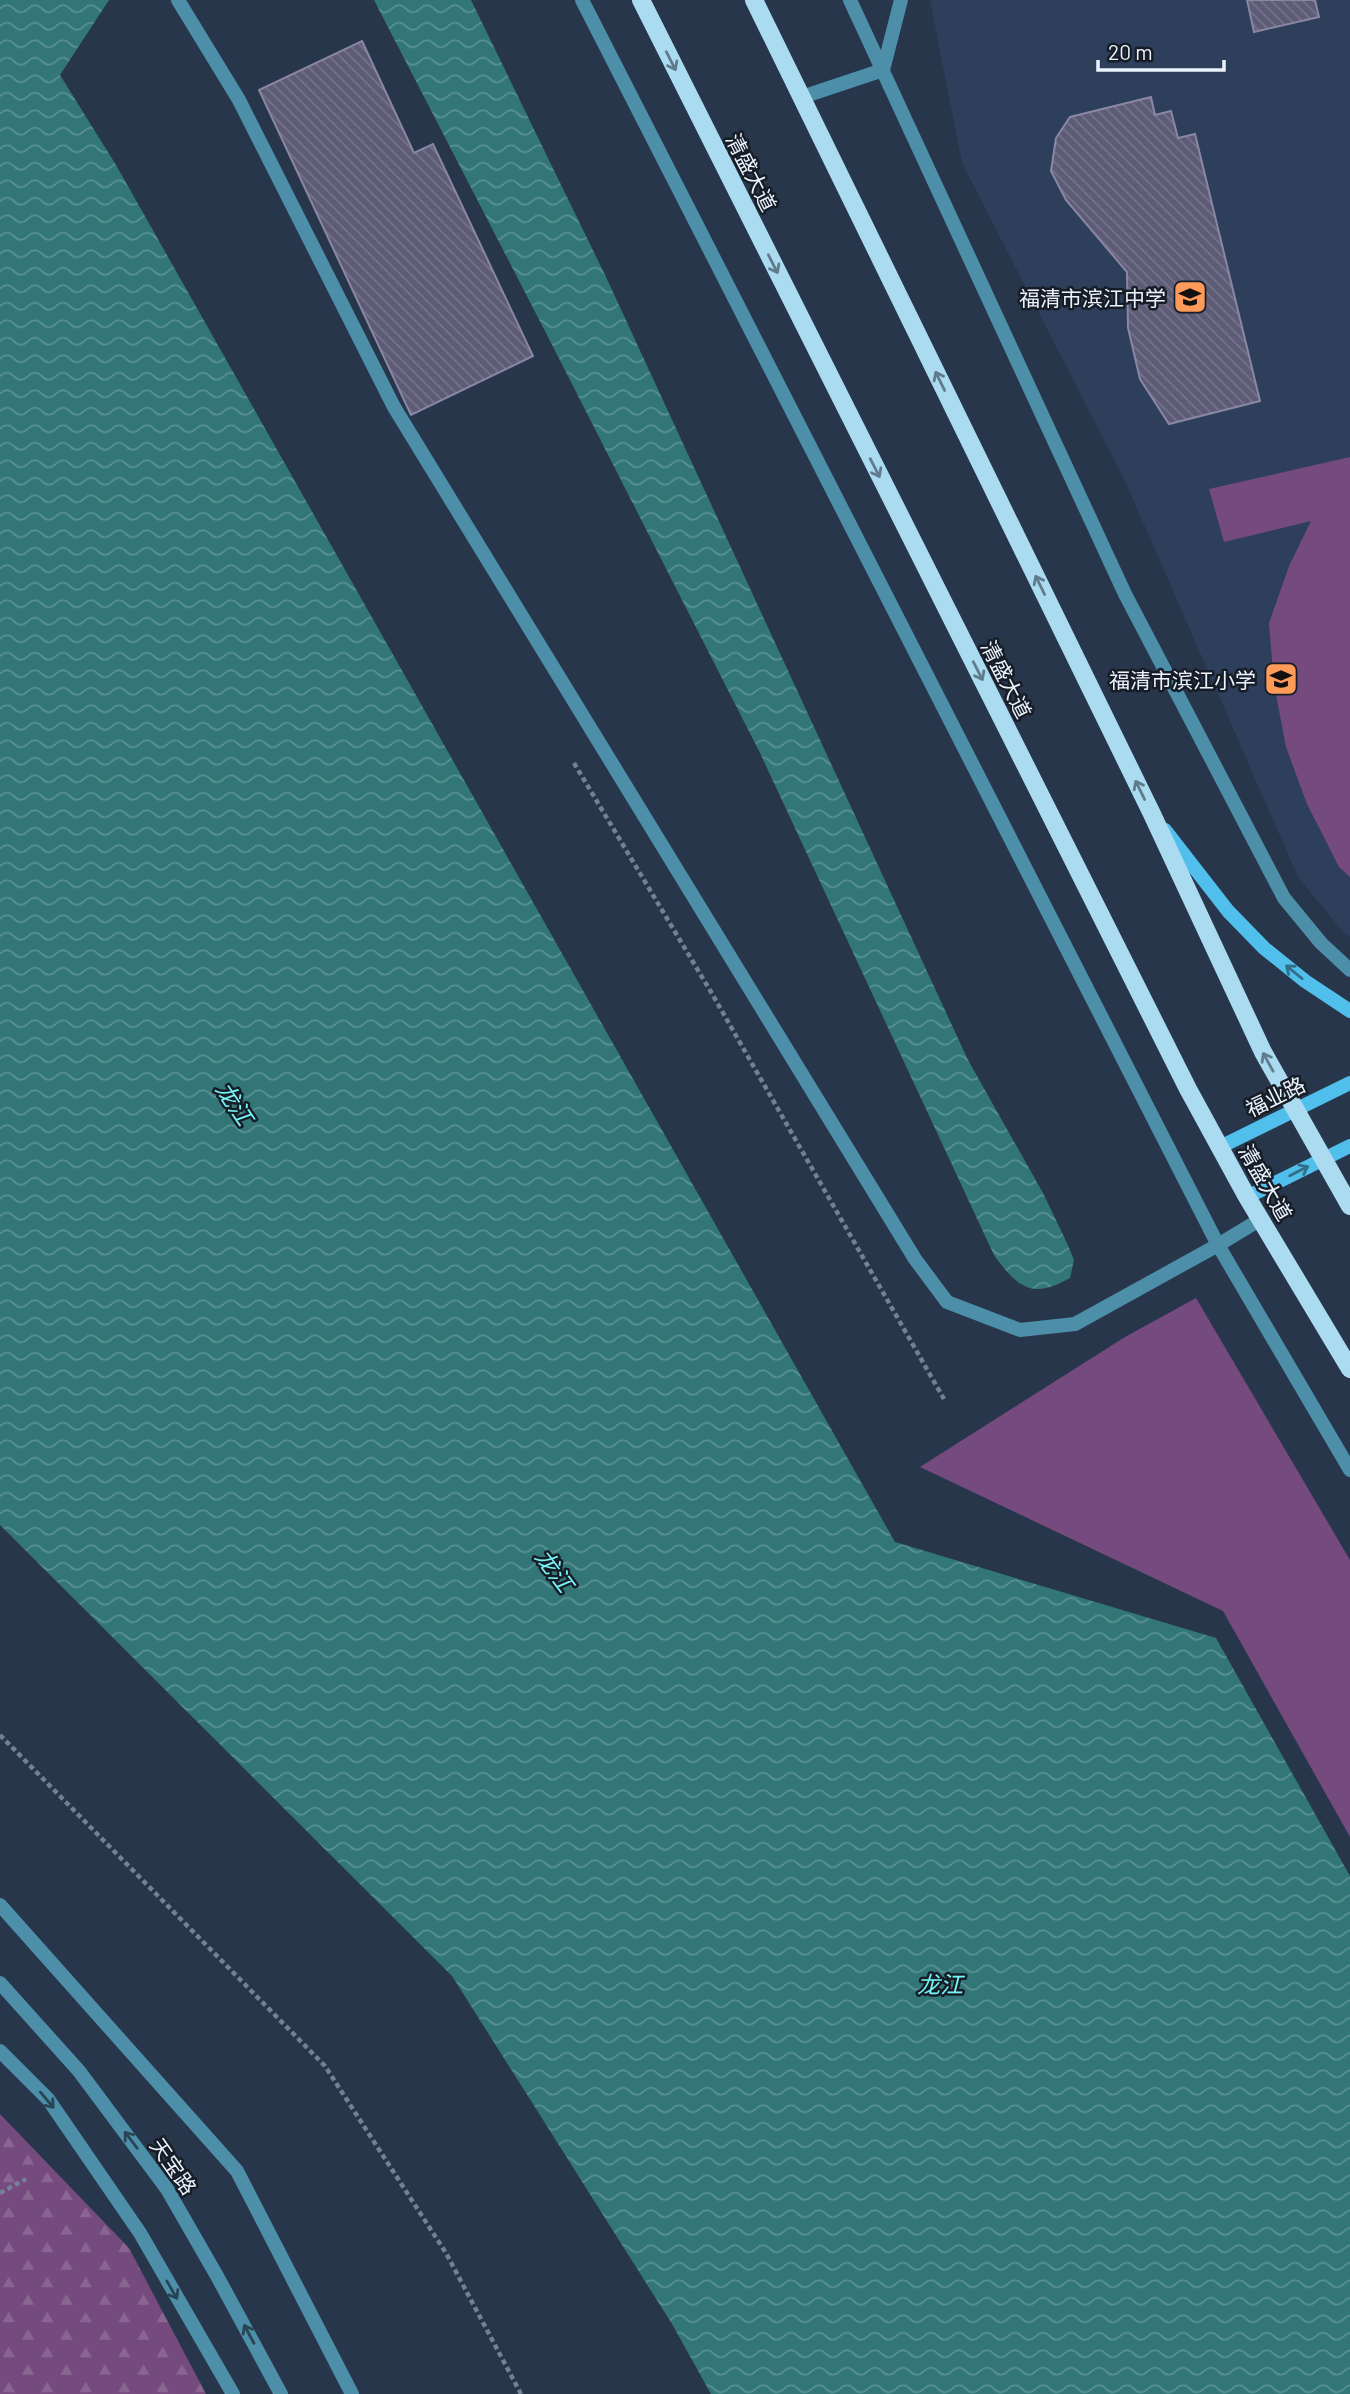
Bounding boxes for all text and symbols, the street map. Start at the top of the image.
scale bar [1098,28,1224,72]
text: 20 m [1108,39,1153,64]
one-way arrow [665,50,679,71]
street label: 清盛大道 [722,129,782,215]
one-way arrow [767,253,781,274]
school or university icon: 福清市滨江中学 [1171,278,1209,316]
place label: 福清市滨江中学 [1019,285,1166,310]
one-way arrow [933,371,947,392]
one-way arrow [869,457,883,478]
one-way arrow [1033,575,1046,596]
street label: 清盛大道 [977,636,1037,722]
one-way arrow [971,660,985,681]
school or university icon: 福清市滨江小学 [1262,660,1300,698]
place label: 福清市滨江小学 [1109,667,1256,692]
one-way arrow [1132,780,1146,801]
one-way arrow [1286,964,1304,980]
one-way arrow [1261,1052,1275,1072]
street label: 福业路 [1241,1071,1309,1121]
water label: 龙江 [211,1076,261,1132]
street label: 清盛大道 [1234,1139,1298,1225]
one-way arrow [1288,1164,1308,1178]
water label: 龙江 [530,1543,582,1599]
water label: 龙江 [917,1970,966,1998]
one-way arrow [40,2090,55,2108]
one-way arrow [123,2131,138,2150]
street label: 天宝路 [146,2133,202,2199]
one-way arrow [166,2279,180,2299]
one-way arrow [242,2324,255,2345]

